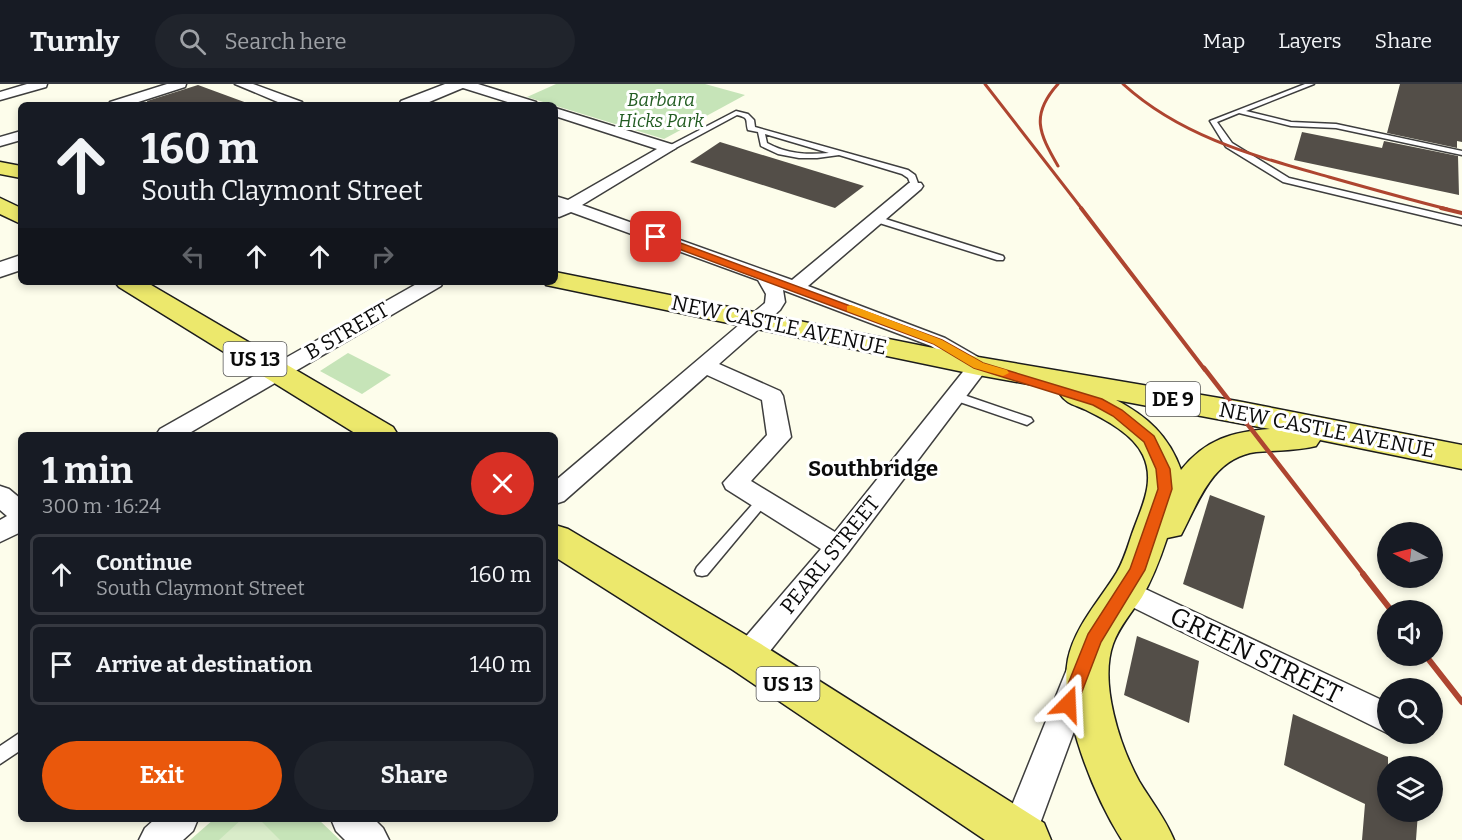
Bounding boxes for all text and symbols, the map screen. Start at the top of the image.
search box [155,14,575,68]
text: Turnly [30,25,119,58]
icon: search [176,25,209,58]
text: Search here [224,28,347,55]
text: Map [1203,28,1245,54]
text: Layers [1278,28,1342,54]
text: Share [1375,28,1432,54]
park label: Barbara Hicks Park [618,89,704,132]
text: 160 m [141,124,258,174]
icon: ahead [42,126,120,204]
text: South Claymont Street [141,175,423,207]
pin [630,211,681,262]
icon: arrive [639,220,672,253]
icon: left [177,240,210,273]
icon: ahead [240,240,273,273]
icon: ahead [303,240,336,273]
icon: right [366,240,399,273]
street label: NEW CASTLE AVENUE [669,289,889,361]
street label: B STREET [300,297,394,365]
road number: US 13 [224,342,286,376]
road number: DE 9 [1146,382,1200,416]
street label: NEW CASTLE AVENUE [1217,396,1437,464]
text: 1 min [42,449,133,493]
button: close [471,452,534,515]
district label: Southbridge [808,455,938,482]
street label: PEARL STREET [775,491,885,619]
text: 300 m · 16:24 [42,494,161,518]
north arrow [1377,522,1443,588]
map controls [1377,522,1443,822]
text: Continue [96,549,192,576]
icon: ahead [45,558,78,591]
text: 160 m [470,561,531,588]
text: South Claymont Street [96,576,305,600]
street label: GREEN STREET [1165,600,1347,710]
button: sound [1377,600,1443,666]
icon: arrive [45,648,78,681]
text: Arrive at destination [96,651,312,678]
text: 140 m [470,651,531,678]
road number: US 13 [756,667,820,701]
position arrow [1036,672,1100,736]
button: search [1377,678,1443,744]
button: Exit [42,741,282,810]
button: Share [294,741,534,810]
button: layers [1377,756,1443,822]

